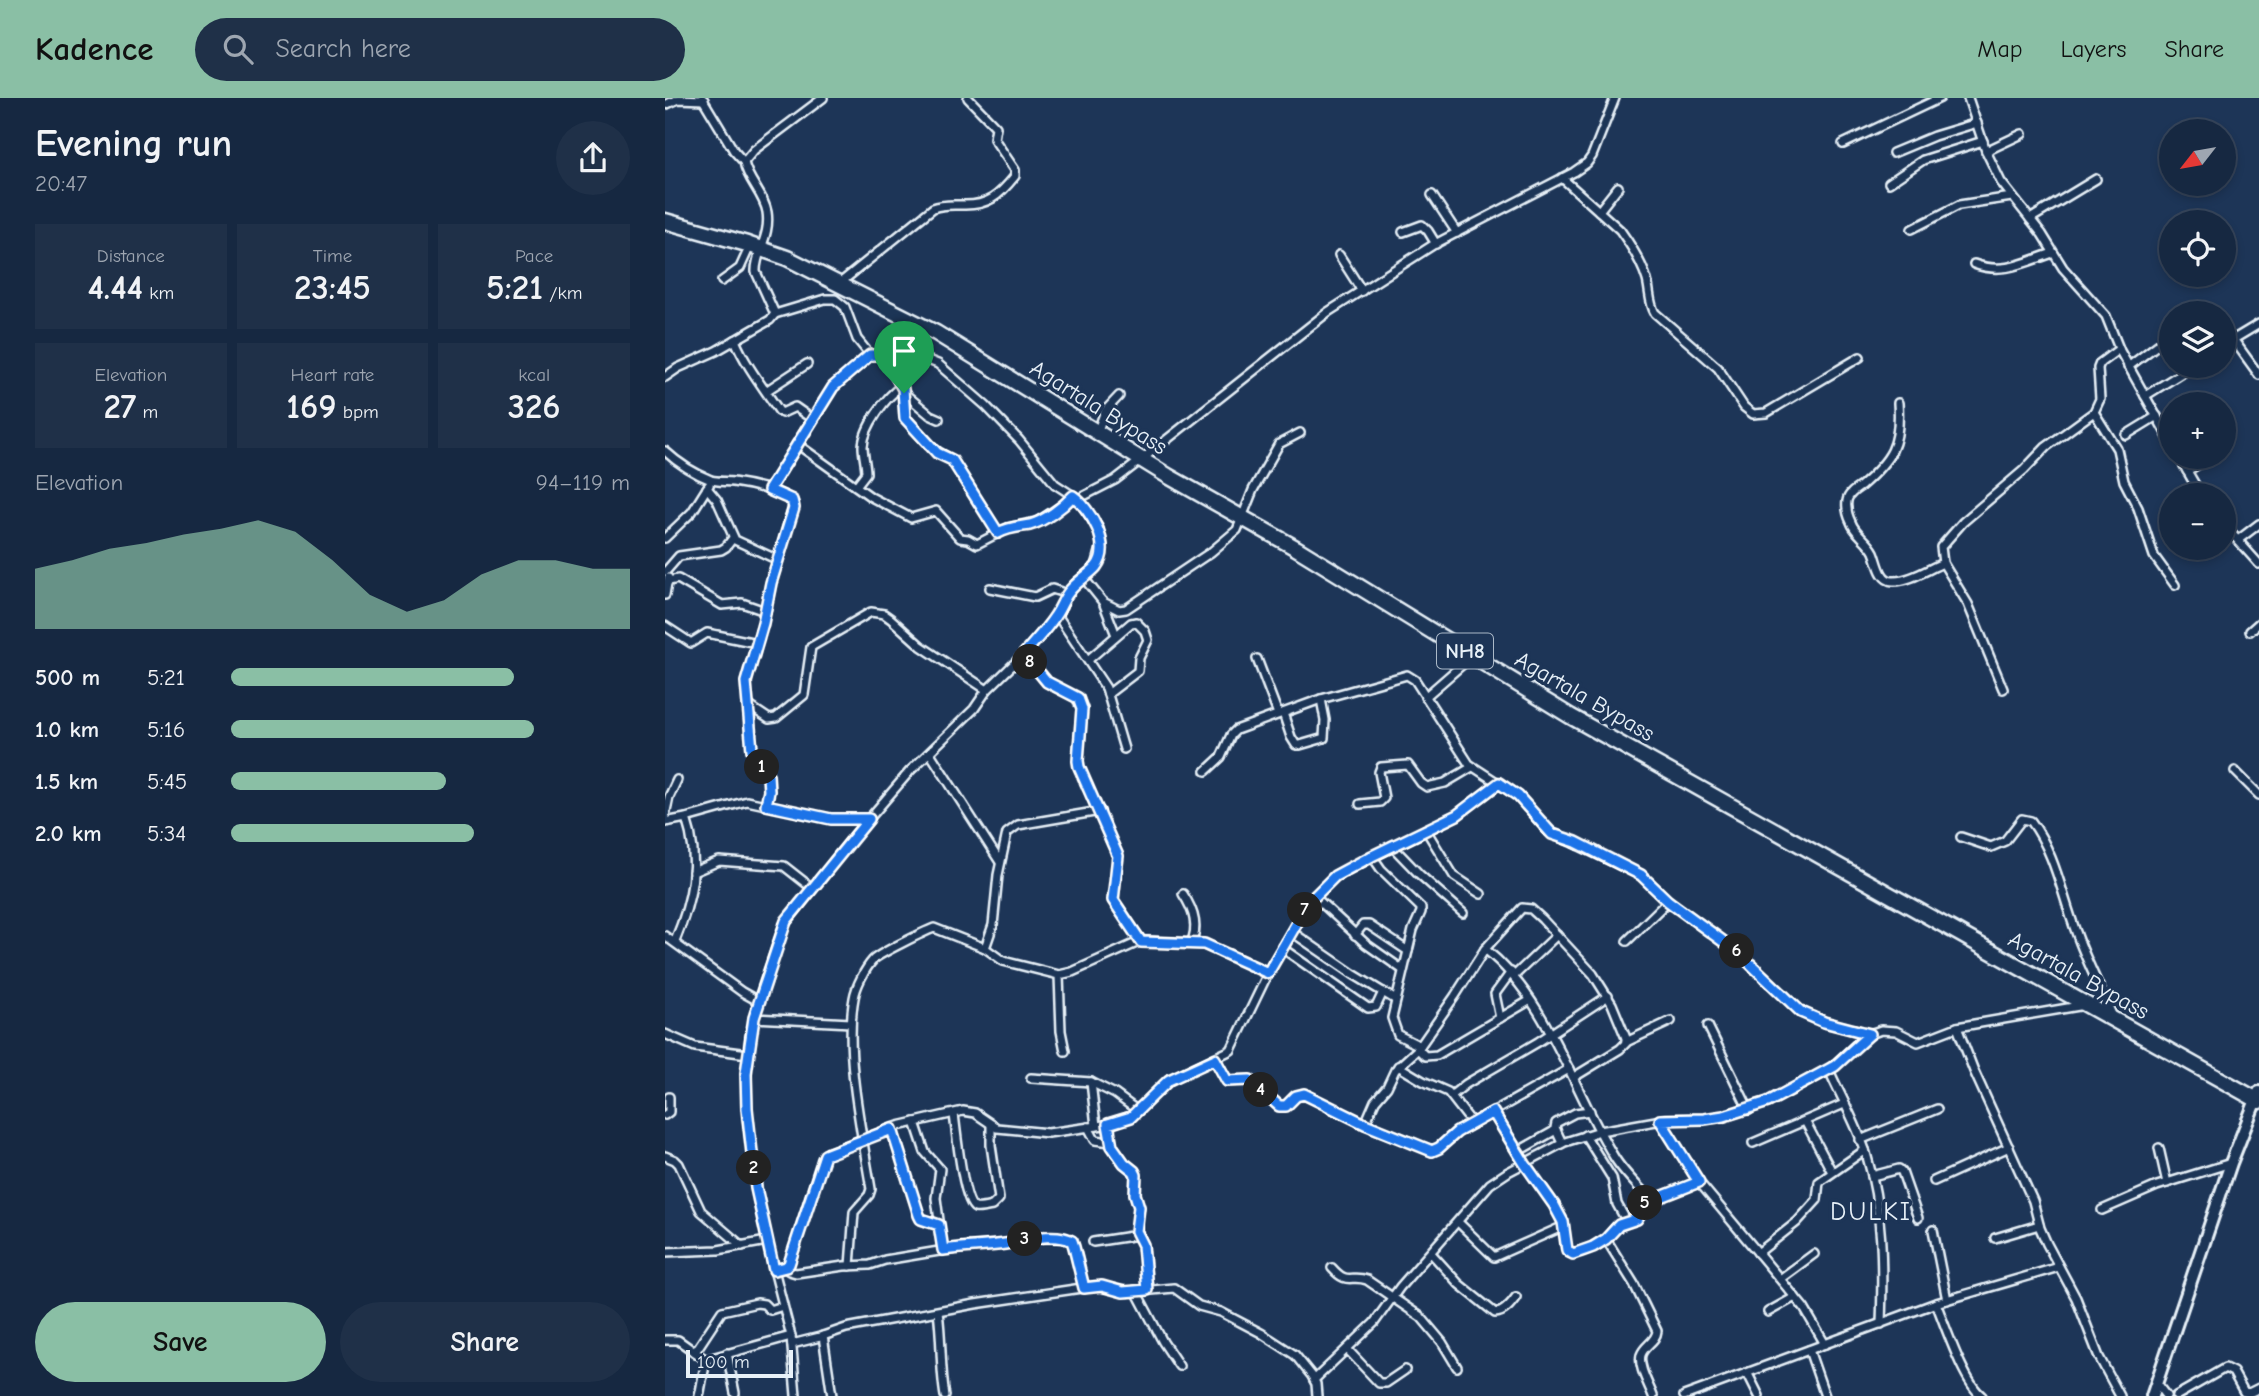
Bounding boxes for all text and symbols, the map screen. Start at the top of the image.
search box [195,18,685,81]
text: Kadence [35,30,153,68]
icon: search [219,30,257,68]
text: Search here [275,34,411,64]
text: Map [1977,35,2023,63]
text: Layers [2061,35,2126,63]
text: Share [2164,35,2224,63]
north arrow [2159,119,2237,196]
map controls [2159,119,2236,560]
button: share [556,121,630,195]
text: Evening run [35,122,232,166]
text: 20:47 [35,170,87,197]
button: locate [2159,210,2236,287]
text: Distance [97,245,165,267]
text: Time [313,245,352,267]
text: Pace [515,245,553,267]
text: 4.44 [87,267,143,308]
text: 23:45 [294,267,371,308]
text: 5:21 [486,267,543,308]
text: km [143,282,174,304]
text: /km [543,282,582,304]
button: layers [2159,301,2236,378]
pin [874,321,934,393]
icon: arrive [885,332,923,370]
street label: Agartala Bypass [1025,354,1172,460]
text: Elevation [94,364,167,386]
text: Heart rate [291,364,374,386]
text: kcal [518,364,550,386]
text: 27 [103,386,136,427]
text: 169 [286,386,337,427]
text: 326 [508,386,561,427]
button: + [2159,392,2236,469]
text: m [136,401,158,423]
text: bpm [337,401,379,423]
text: Elevation [35,469,123,496]
text: 94–119 m [536,469,630,496]
button: − [2159,483,2236,560]
road number: NH8 [1437,634,1493,668]
pin: 8 [1013,644,1047,680]
street label: Agartala Bypass [1510,646,1659,747]
text: 8 [1025,650,1034,672]
text: 500 m [35,664,100,691]
text: 5:21 [147,664,185,691]
text: 1.0 km [35,716,99,743]
text: 5:16 [147,716,185,743]
pin: 1 [745,750,779,784]
text: 1 [758,755,765,777]
text: 1.5 km [35,768,98,795]
text: 5:45 [147,768,187,795]
text: 2.0 km [35,820,101,847]
text: 5:34 [147,820,186,847]
pin: 7 [1287,892,1323,928]
text: 7 [1300,898,1309,920]
street label: Agartala Bypass [2004,926,2154,1025]
pin: 6 [1719,934,1755,968]
text: 6 [1732,939,1741,961]
pin: 4 [1243,1072,1279,1108]
text: 4 [1256,1078,1265,1100]
pin: 2 [737,1150,771,1186]
text: 2 [749,1156,758,1178]
pin: 5 [1627,1186,1663,1220]
text: 5 [1639,1191,1650,1213]
district label: DULKI [1830,1197,1912,1227]
pin: 3 [1007,1222,1043,1256]
text: 3 [1020,1227,1029,1249]
button: Save [35,1302,326,1382]
button: Share [340,1302,630,1382]
scale bar [686,1347,793,1379]
text: 100 m [697,1351,750,1373]

